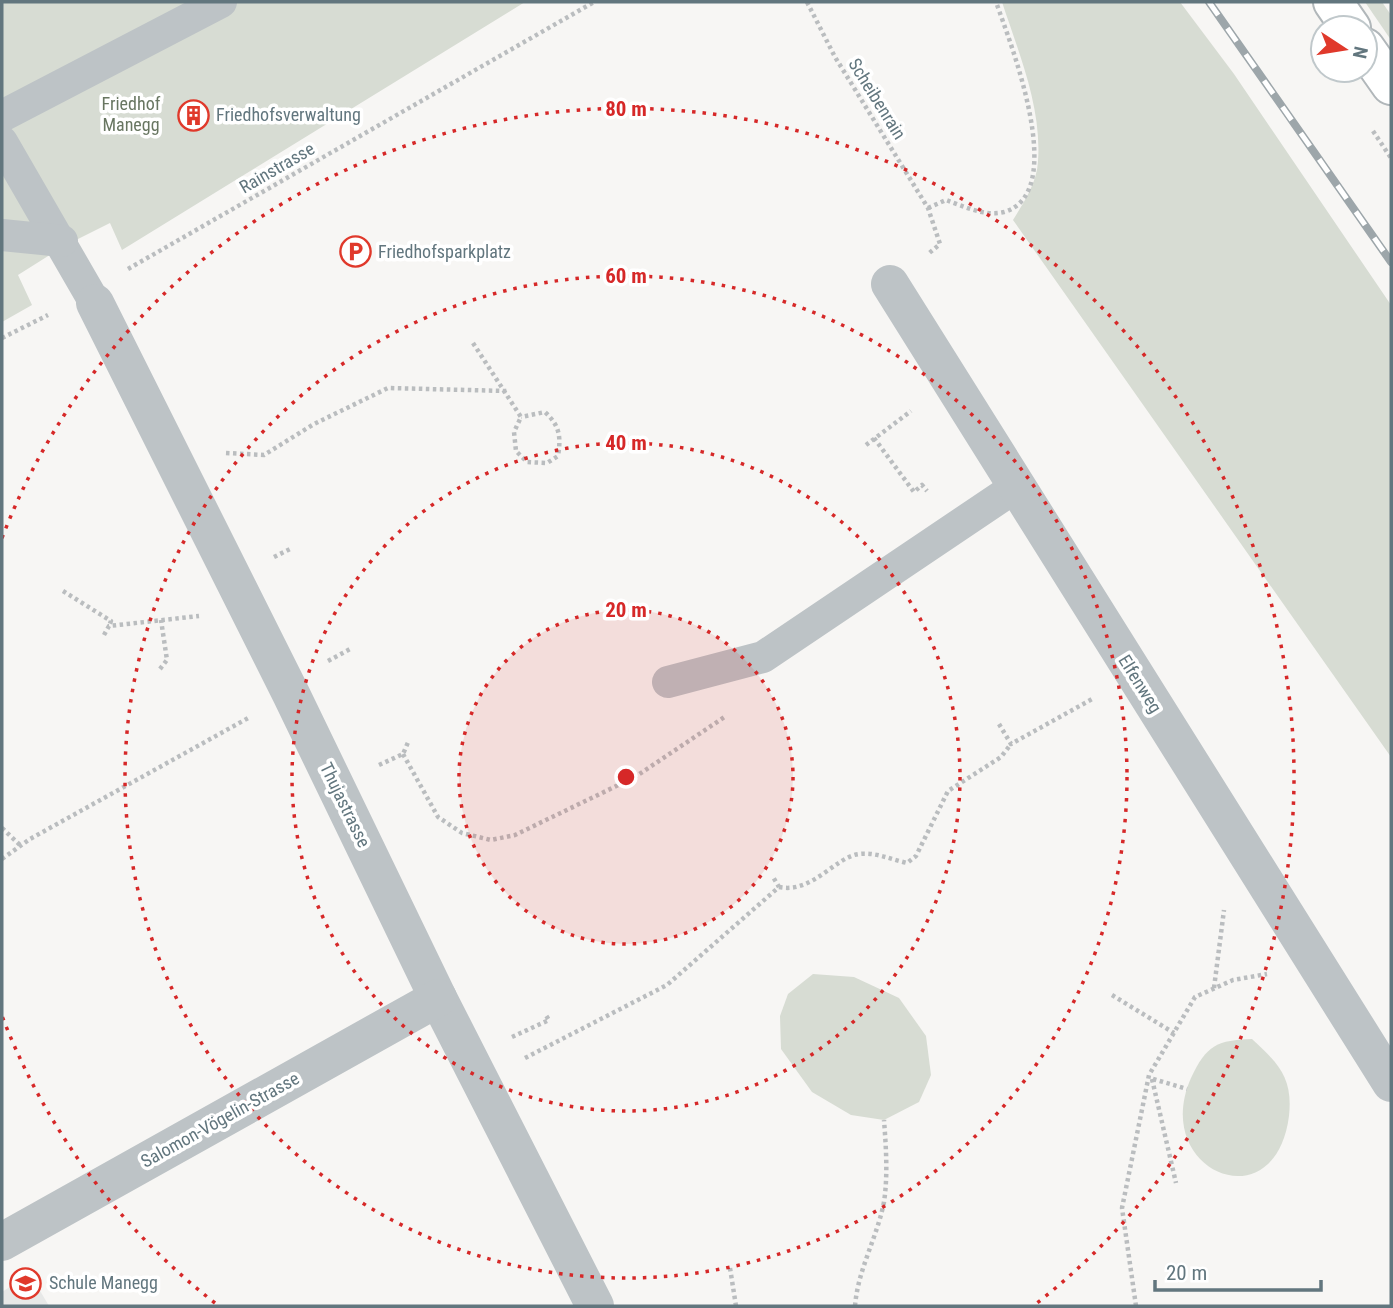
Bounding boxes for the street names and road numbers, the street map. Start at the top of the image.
street label: Scheibenrain [844,54,911,143]
street label: Rainstrasse [235,138,318,197]
street label: Elfenweg [1114,651,1166,717]
street label: Thujastrasse [316,759,375,851]
street label: Salomon-Vögelin-Strasse [137,1067,303,1172]

